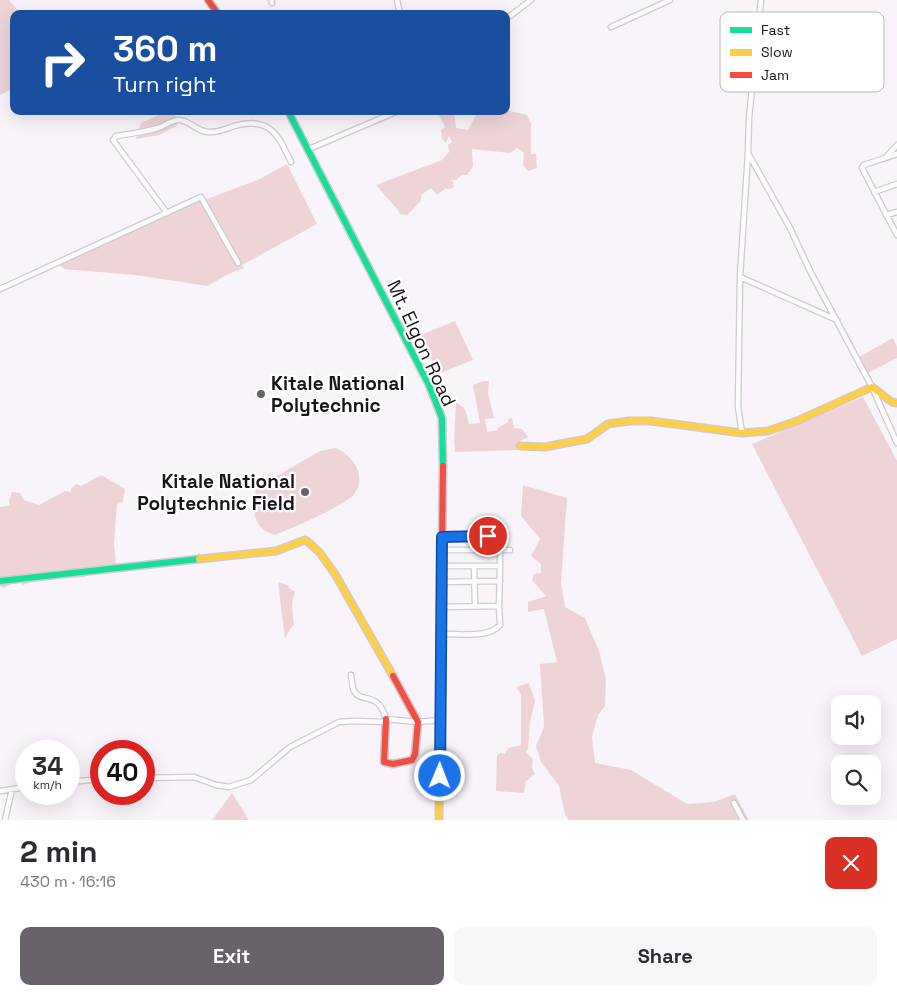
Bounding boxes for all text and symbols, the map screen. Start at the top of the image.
legend [720,12,884,92]
text: Fast [761,21,790,39]
text: 360 m [113,27,217,71]
icon: right [30,30,95,95]
text: Slow [761,43,793,61]
text: Jam [761,66,789,84]
text: Turn right [113,70,216,98]
street label: Mt. Elgon Road [381,276,462,410]
place label: Kitale National Polytechnic [271,371,405,418]
marker: Kitale National Polytechnic [255,388,267,400]
place label: Kitale National Polytechnic Field [137,469,295,516]
marker: Kitale National Polytechnic Field [299,486,311,498]
pin [467,515,509,557]
icon: arrive [474,522,502,550]
map controls [831,695,881,805]
button: sound [831,695,881,745]
speed limit sign: 40 [90,740,155,805]
position arrow [413,749,465,801]
text: 34 [32,750,63,782]
button: search [831,755,881,805]
text: km/h [33,777,62,793]
text: 2 min [20,832,98,871]
button: close [825,837,877,889]
text: 430 m · 16:16 [20,871,116,892]
button: Exit [20,927,444,985]
button: Share [454,927,877,985]

